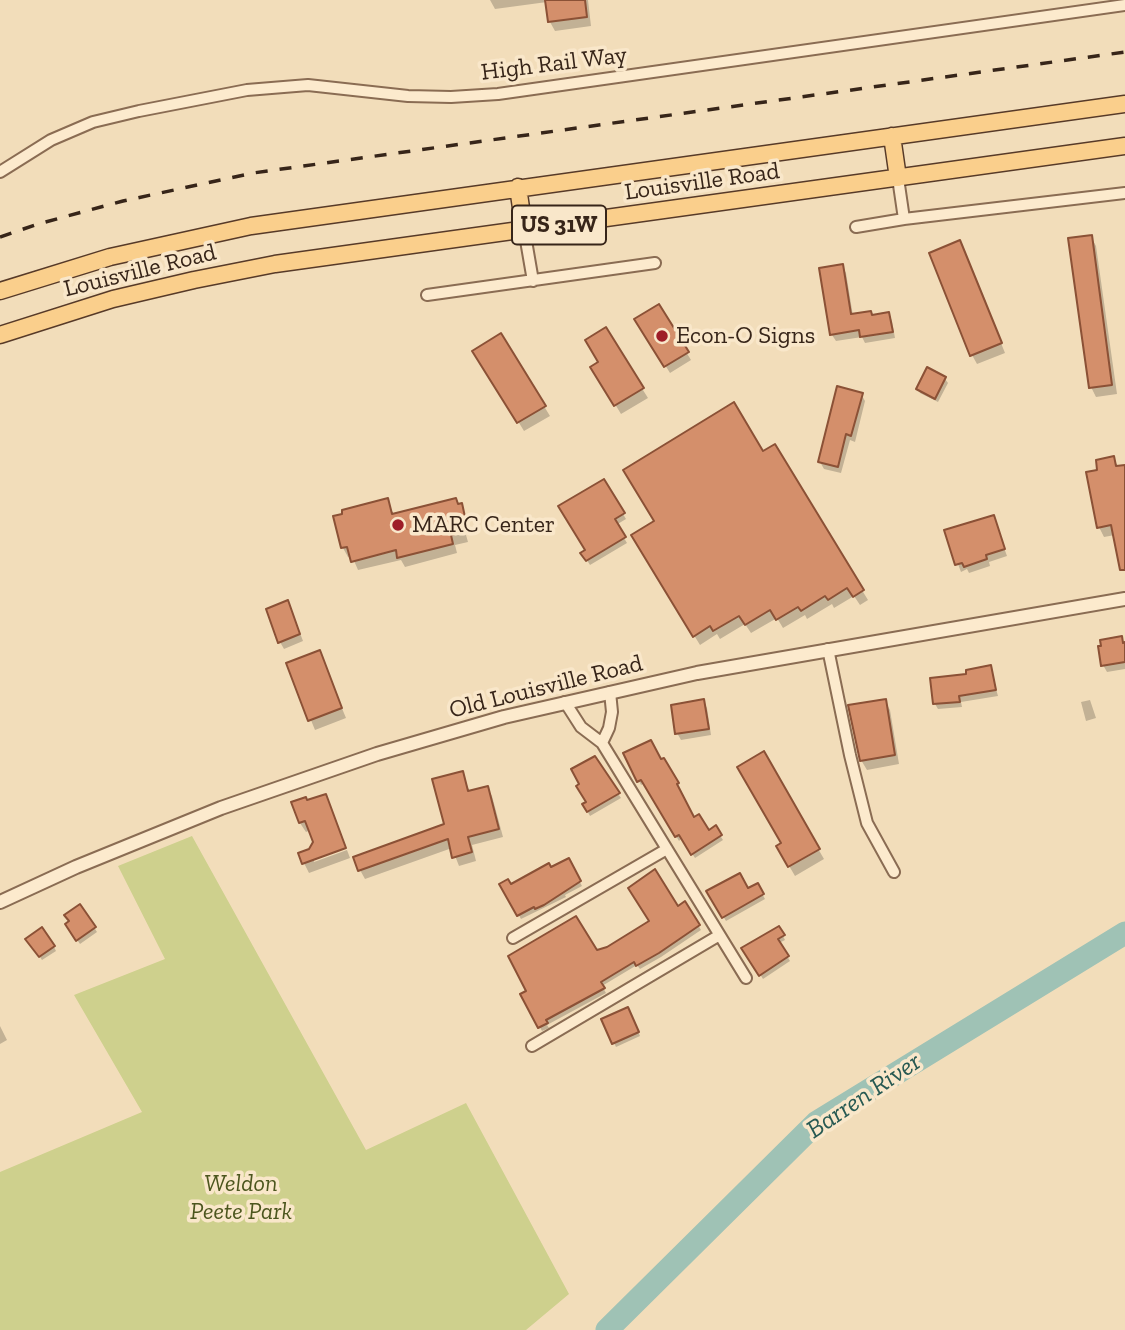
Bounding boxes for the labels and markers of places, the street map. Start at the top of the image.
place label: Econ-O Signs [676,322,815,350]
marker: Econ-O Signs [654,328,670,344]
place label: MARC Center [412,511,555,539]
marker: MARC Center [390,517,406,533]

